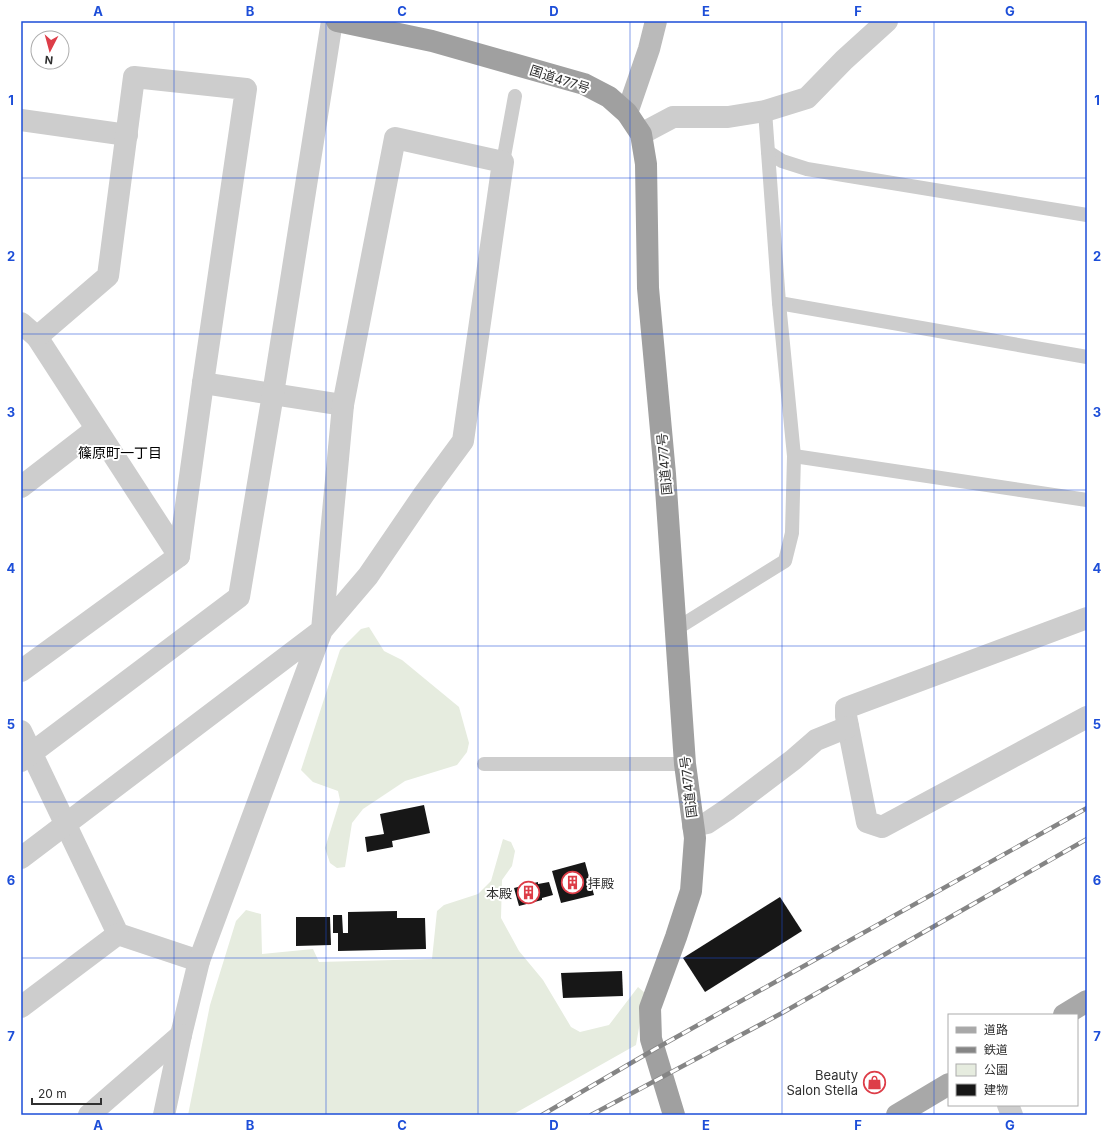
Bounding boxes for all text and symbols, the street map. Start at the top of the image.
text: A [93,3,103,19]
text: B [246,3,255,19]
text: C [397,3,407,19]
text: D [549,3,559,19]
text: E [702,3,710,19]
text: F [854,3,862,19]
text: G [1005,3,1015,19]
north arrow [30,30,70,70]
text: N [44,53,54,67]
street label: 国道477号 [528,62,592,96]
text: 1 [8,92,14,108]
text: 1 [1094,92,1100,108]
text: 2 [7,248,15,264]
text: 2 [1093,248,1101,264]
text: 3 [7,404,15,420]
text: 3 [1093,404,1101,420]
street label: 国道477号 [653,432,675,496]
district label: 篠原町一丁目 [78,444,162,461]
text: 4 [7,560,16,576]
text: 4 [1093,560,1102,576]
text: 5 [7,716,15,732]
text: 5 [1093,716,1101,732]
street label: 国道477号 [676,755,700,819]
building icon: 拝殿 [560,870,586,896]
text: 6 [7,872,15,888]
text: 6 [1093,872,1101,888]
place label: 拝殿 [588,875,614,891]
building icon: 本殿 [515,880,541,906]
place label: 本殿 [486,885,512,901]
legend [948,1014,1078,1106]
text: 道路 [984,1022,1008,1037]
text: 7 [7,1028,15,1044]
text: 7 [1093,1028,1101,1044]
text: 鉄道 [984,1042,1008,1057]
text: 公園 [984,1062,1008,1077]
place label: Beauty Salon Stella [786,1067,858,1098]
shop icon: Beauty Salon Stella [861,1069,887,1095]
scale bar [32,1080,101,1106]
text: 建物 [984,1082,1008,1097]
text: 20 m [38,1086,67,1101]
text: A [93,1117,103,1133]
text: B [246,1117,255,1133]
text: C [397,1117,407,1133]
text: D [549,1117,559,1133]
text: E [702,1117,710,1133]
text: F [854,1117,862,1133]
text: G [1005,1117,1015,1133]

